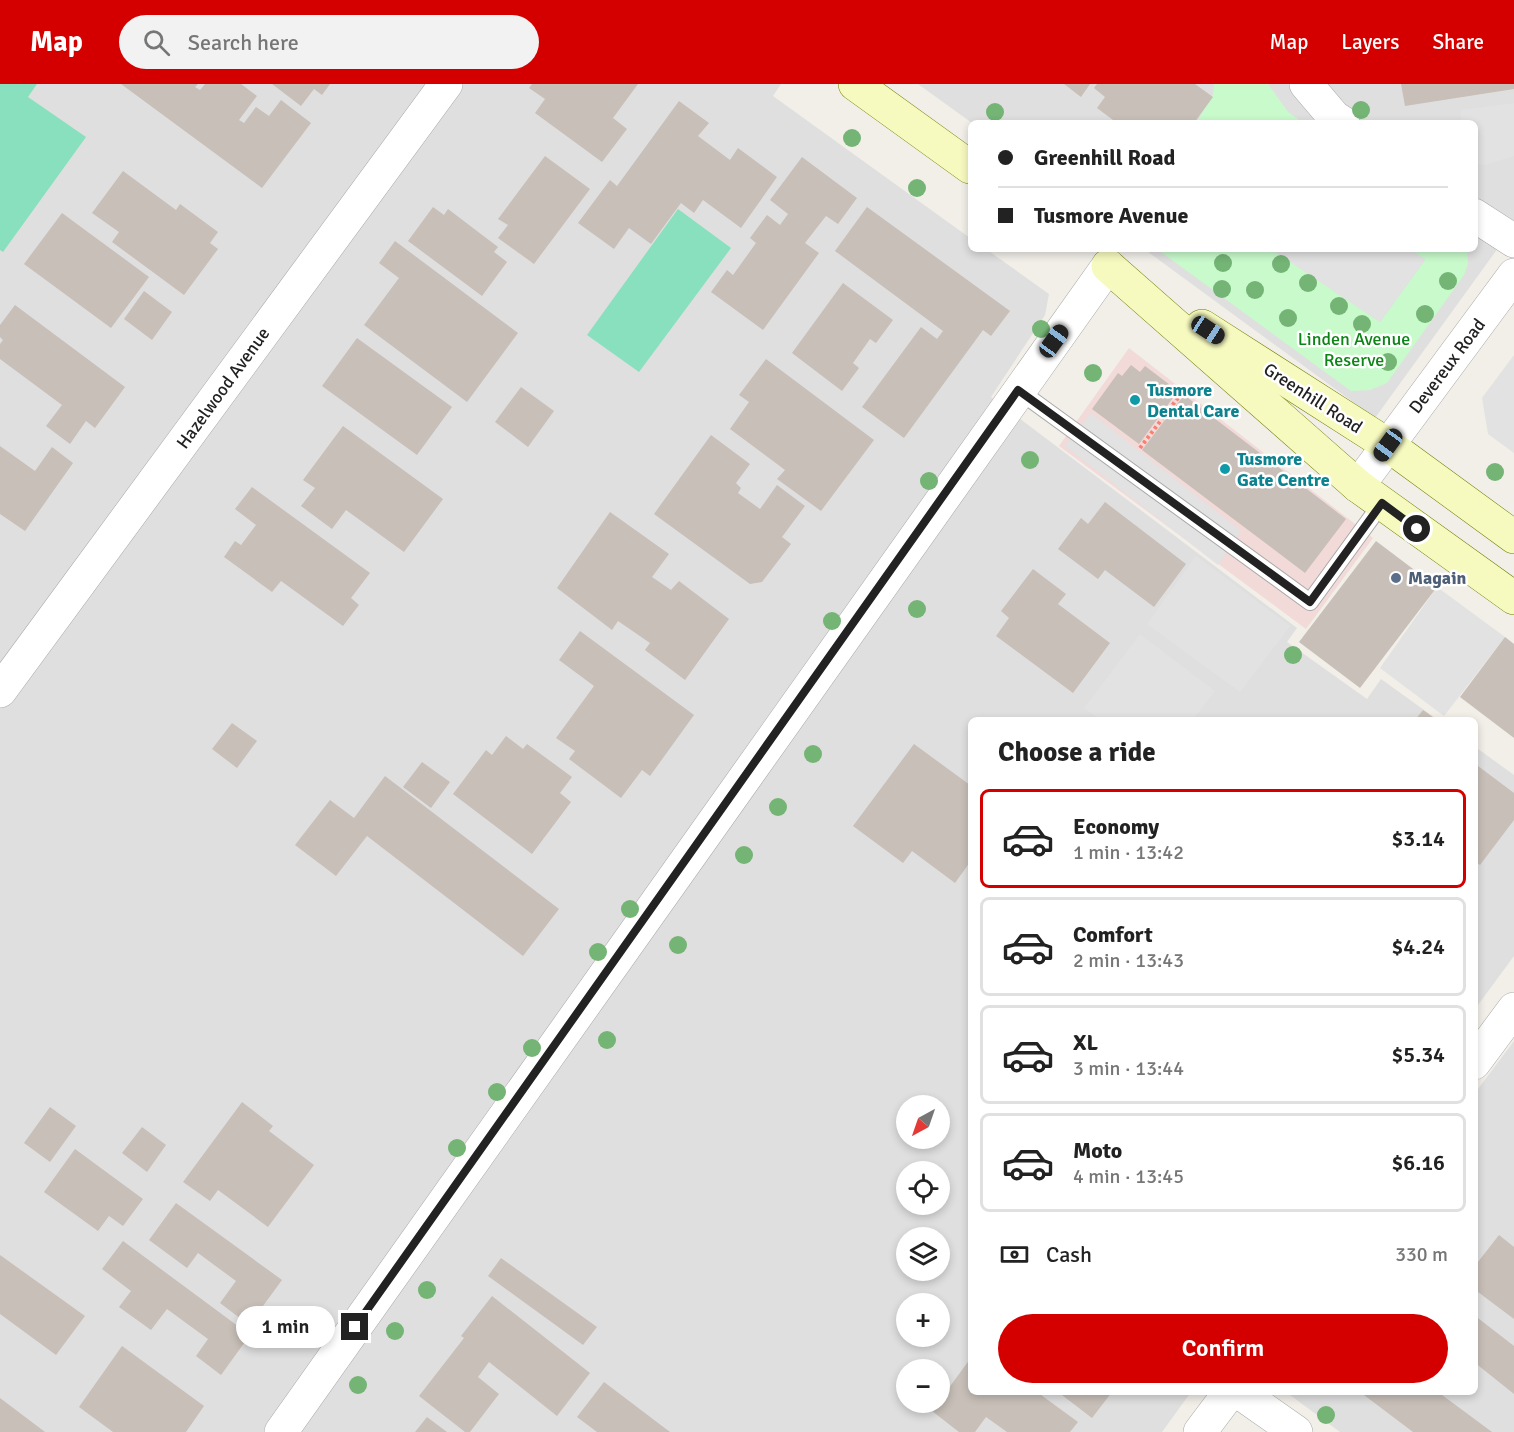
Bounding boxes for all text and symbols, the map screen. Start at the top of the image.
search box [119,15,539,69]
text: Map [30,25,83,59]
icon: search [140,26,173,59]
text: Search here [188,29,299,56]
text: Map [1270,29,1308,55]
text: Layers [1341,29,1399,55]
text: Share [1432,29,1484,55]
text: Greenhill Road [1034,144,1175,171]
text: Tusmore Avenue [1034,202,1188,229]
car [1188,313,1228,347]
street label: Devereux Road [1404,314,1490,418]
car [1036,321,1072,361]
street label: Hazelwood Avenue [172,323,274,453]
park label: Linden Avenue Reserve [1298,328,1410,371]
street label: Greenhill Road [1260,358,1366,438]
place label: Tusmore Dental Care [1147,379,1239,422]
marker: Tusmore Dental Care [1128,393,1142,407]
car [1370,425,1406,465]
place label: Tusmore Gate Centre [1237,448,1330,491]
marker: Tusmore Gate Centre [1218,462,1232,476]
route start [1403,515,1430,542]
place label: Magain [1408,567,1466,589]
marker: Magain [1389,571,1403,585]
text: Choose a ride [998,736,1156,769]
icon: car [1001,812,1055,866]
text: Economy [1073,813,1159,840]
text: $3.14 [1391,825,1445,852]
text: 1 min · 13:42 [1073,840,1184,865]
icon: car [1001,920,1055,974]
text: Comfort [1073,921,1153,948]
text: $4.24 [1391,933,1445,960]
text: 2 min · 13:43 [1073,948,1184,973]
icon: car [1001,1028,1055,1082]
text: XL [1073,1029,1098,1056]
text: $5.34 [1391,1041,1445,1068]
text: 3 min · 13:44 [1073,1056,1184,1081]
north arrow [896,1095,950,1149]
map controls [896,1095,950,1413]
icon: car [1001,1136,1055,1190]
text: Moto [1073,1137,1122,1164]
text: $6.16 [1391,1149,1445,1176]
button: locate [896,1161,950,1215]
text: 4 min · 13:45 [1073,1164,1184,1189]
button: layers [896,1227,950,1281]
icon: cash [998,1238,1031,1271]
text: Cash [1046,1241,1092,1268]
text: 330 m [1395,1242,1448,1267]
button: + [896,1293,950,1347]
callout: 1 min [235,1306,334,1348]
route end [341,1313,368,1340]
text: 1 min [262,1314,309,1339]
button: Confirm [998,1314,1448,1383]
button: − [896,1359,950,1413]

